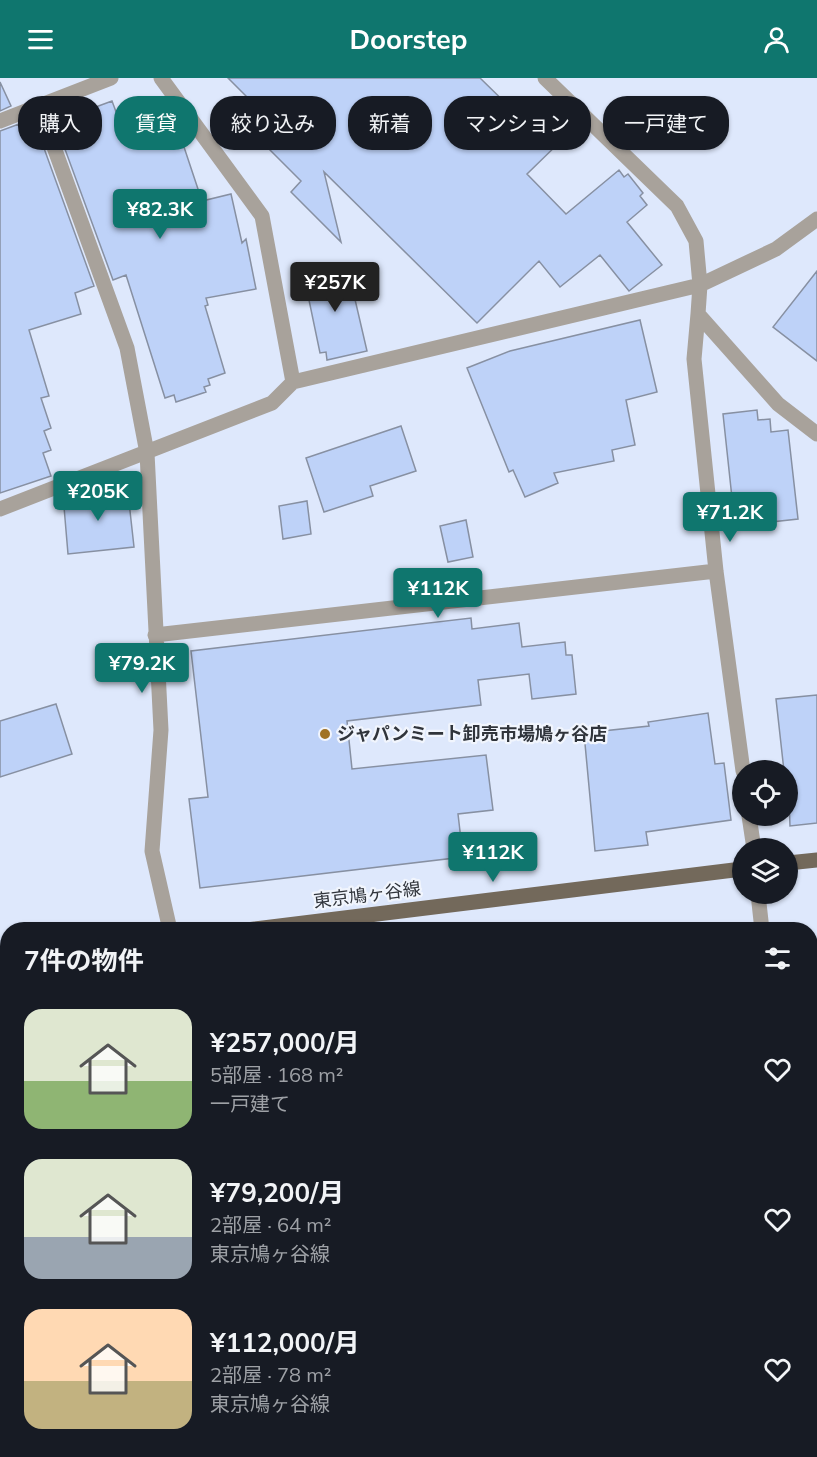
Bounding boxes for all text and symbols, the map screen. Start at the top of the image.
text: Doorstep [349,22,468,56]
icon: menu [24,23,57,56]
icon: person [760,23,793,56]
chip: 購入 [18,96,102,150]
chip: 賃貸 [114,96,198,150]
chip: 絞り込み [210,96,336,150]
chip: 新着 [348,96,432,150]
chip: マンション [444,96,591,150]
chip: 一戸建て [603,96,729,150]
pin: ¥82.3K [111,189,209,240]
text: ¥82.3K [127,196,193,221]
pin: ¥257K [293,262,377,313]
text: ¥257K [304,269,366,294]
pin: ¥205K [56,471,140,522]
text: ¥205K [67,478,129,503]
pin: ¥71.2K [681,492,779,543]
text: ¥71.2K [697,499,763,524]
pin: ¥112K [396,568,480,619]
text: ¥112K [407,575,469,600]
pin: ¥79.2K [93,643,191,694]
text: ¥79.2K [109,650,175,675]
place label: ジャパンミート卸売市場鳩ヶ谷店 [337,722,607,745]
marker: ジャパンミート卸売市場鳩ヶ谷店 [318,727,332,741]
map controls [732,760,798,904]
button: locate [732,760,798,826]
pin: ¥112K [451,832,535,883]
button: layers [732,838,798,904]
text: ¥112K [462,839,524,864]
street label: 東京鳩ヶ谷線 [312,877,422,912]
icon: filters [761,942,794,975]
text: 7件の物件 [24,944,144,977]
text: ¥257,000/月 [210,1026,360,1059]
icon: home [72,1033,144,1105]
icon: heart [761,1053,794,1086]
text: 5部屋 · 168 m² [210,1062,343,1087]
text: 一戸建て [210,1091,290,1116]
text: ¥79,200/月 [210,1176,344,1209]
icon: home [72,1183,144,1255]
icon: heart [761,1203,794,1236]
text: 2部屋 · 64 m² [210,1212,331,1237]
text: 東京鳩ヶ谷線 [210,1241,330,1266]
text: ¥112,000/月 [210,1326,360,1359]
icon: home [72,1333,144,1405]
icon: heart [761,1353,794,1386]
text: 2部屋 · 78 m² [210,1362,331,1387]
text: 東京鳩ヶ谷線 [210,1391,330,1416]

